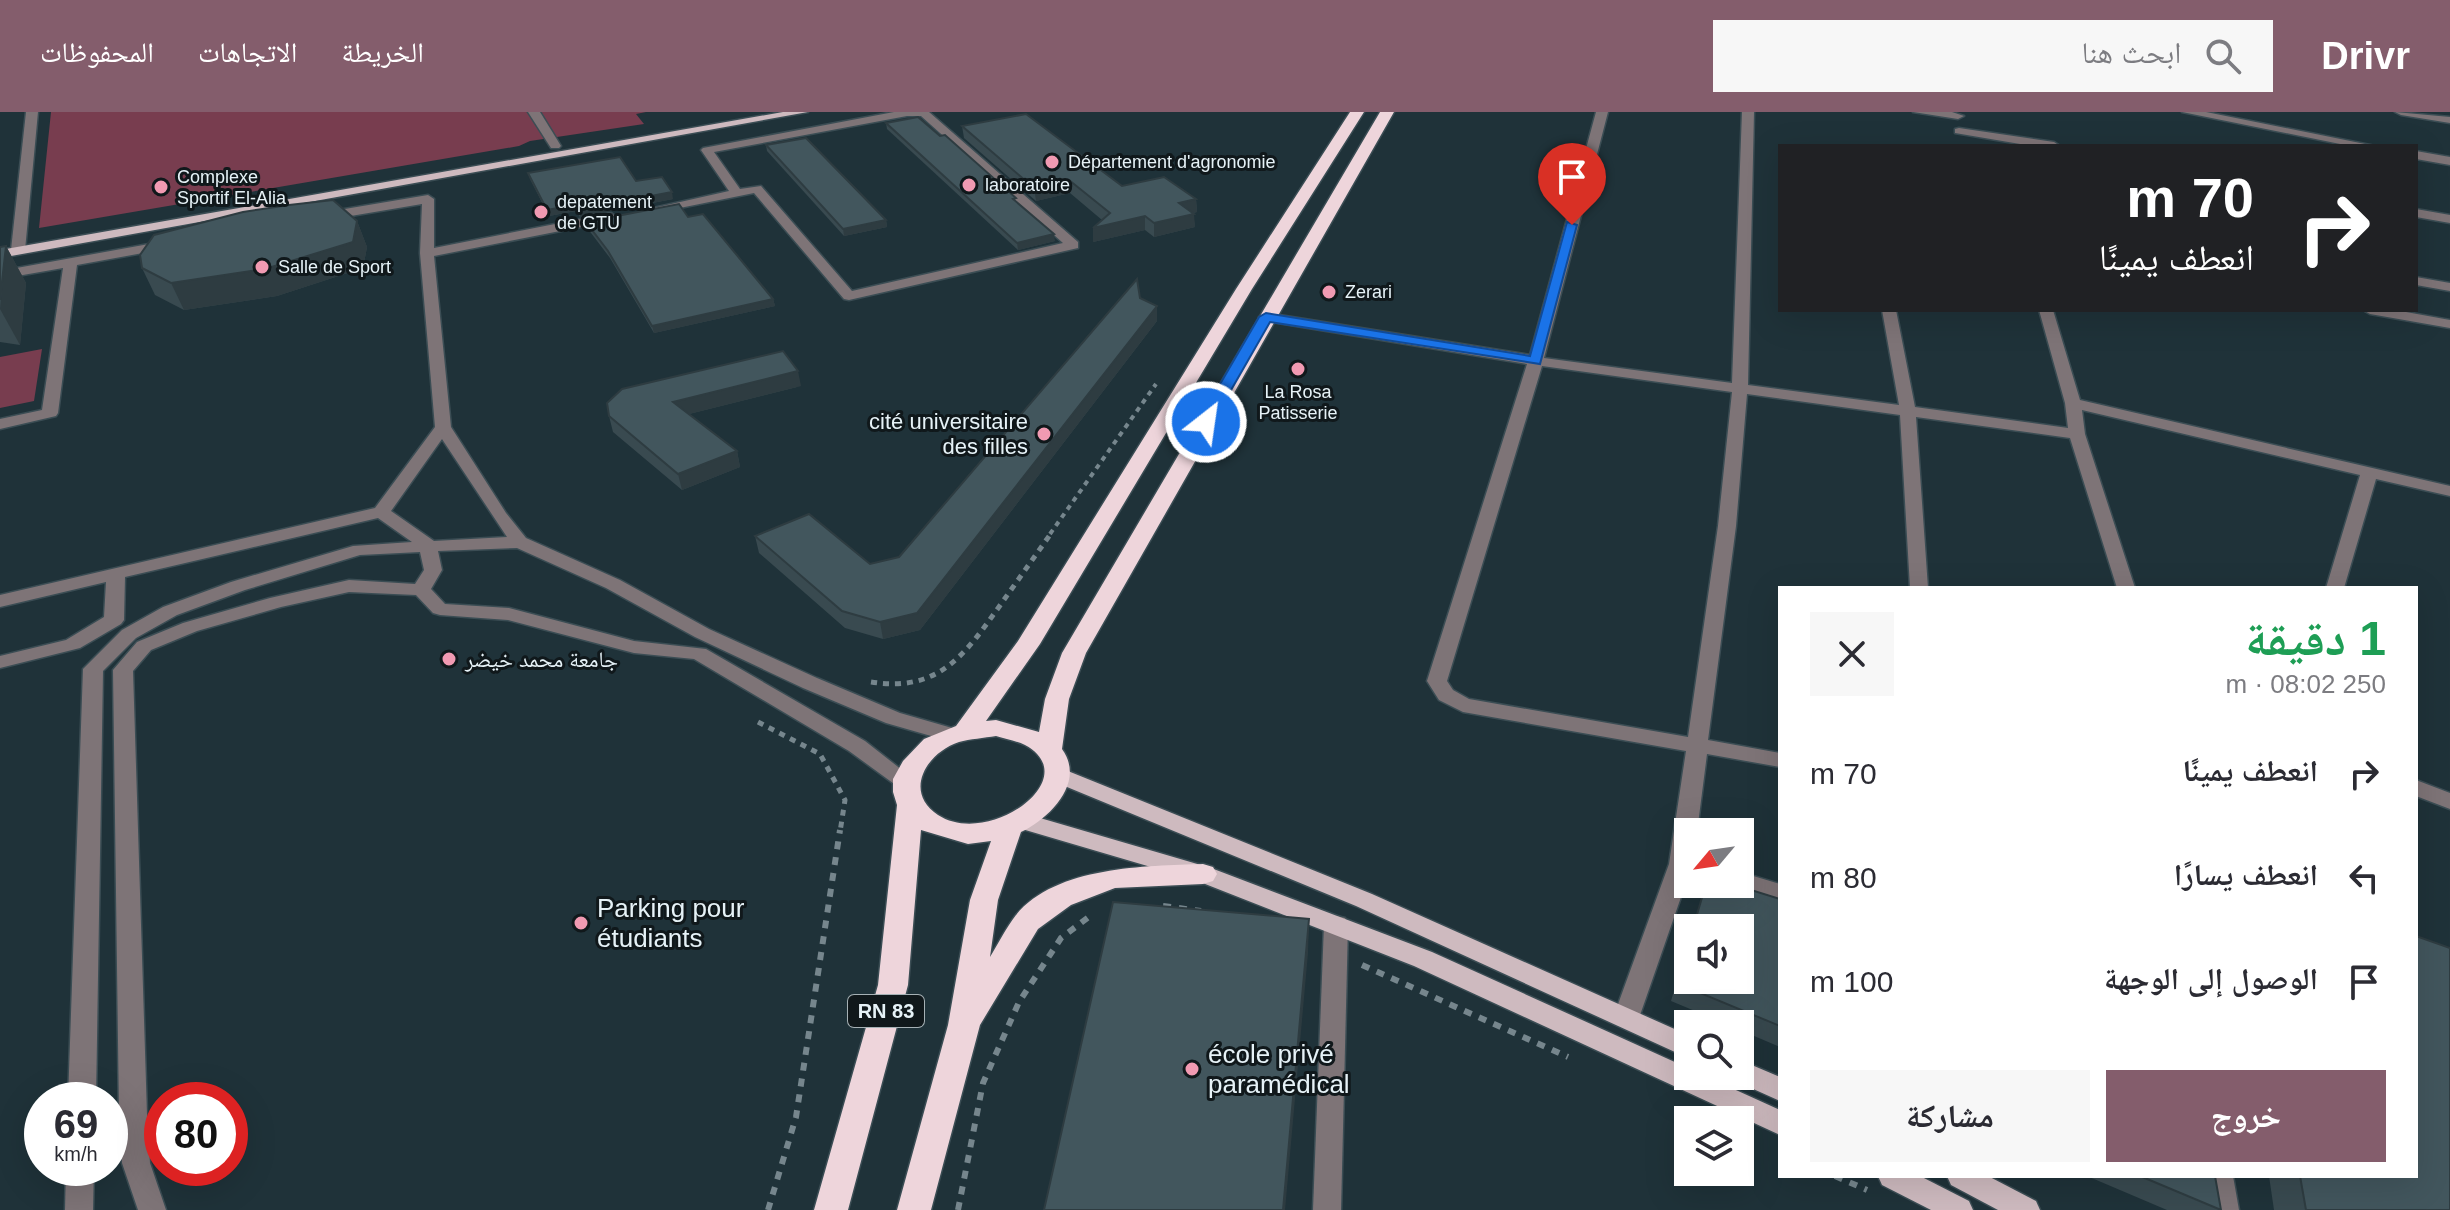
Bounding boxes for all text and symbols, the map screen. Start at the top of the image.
search box [1713,20,2273,92]
icon: search [2201,34,2245,78]
text: Drivr [2321,35,2410,77]
text: ابحث هنا [2081,36,2181,69]
text: المحفوظات [40,37,154,68]
text: الاتجاهات [198,37,297,68]
text: الخريطة [341,37,424,68]
pin [1538,143,1606,225]
place label: Département d'agronomie [1068,152,1276,172]
marker: Département d'agronomie [1043,153,1061,171]
icon: arrive [1550,155,1594,199]
text: 70 m [2126,166,2254,229]
place label: Complexe Sportif El-Alia [177,167,287,208]
place label: laboratoire [985,175,1070,195]
marker: laboratoire [960,176,978,194]
icon: right [2282,176,2386,280]
marker: Complexe Sportif El-Alia [152,178,170,196]
place label: depatement de GTU [557,192,652,233]
marker: depatement de GTU [532,203,550,221]
text: انعطف يمينًا [2099,237,2254,278]
place label: Salle de Sport [278,257,391,277]
marker: Salle de Sport [253,258,271,276]
place label: Zerari [1345,282,1392,302]
marker: Zerari [1320,283,1338,301]
marker: La Rosa Patisserie [1289,360,1307,378]
position arrow [1164,380,1248,464]
place label: La Rosa Patisserie [1258,382,1338,423]
place label: cité universitaire des filles [869,409,1028,459]
marker: cité universitaire des filles [1035,425,1053,443]
button: close [1810,612,1894,696]
text: 1 دقيقة [2245,612,2386,665]
place label: جامعة محمد خيضر [464,647,618,672]
marker: جامعة محمد خيضر [440,650,458,668]
text: 250 m · 08:02 [2226,669,2386,699]
icon: right [2342,752,2386,796]
text: انعطف يمينًا [2182,754,2318,787]
text: 70 m [1810,757,1877,790]
north arrow [1674,818,1754,898]
map controls [1674,818,1754,1186]
icon: left [2342,856,2386,900]
text: انعطف يسارًا [2174,858,2318,891]
text: 80 m [1810,861,1877,894]
place label: Parking pour étudiants [597,893,745,953]
marker: Parking pour étudiants [572,914,590,932]
button: sound [1674,914,1754,994]
icon: arrive [2342,960,2386,1004]
text: الوصول إلى الوجهة [2104,962,2318,995]
text: 100 m [1810,965,1893,998]
road number: RN 83 [848,995,924,1027]
button: search [1674,1010,1754,1090]
place label: école privé paramédical [1208,1039,1350,1099]
marker: école privé paramédical [1183,1060,1201,1078]
button: مشاركة [1810,1070,2090,1162]
button: خروج [2106,1070,2386,1162]
speed limit sign: 80 [144,1082,248,1186]
text: 69 [54,1102,98,1146]
button: layers [1674,1106,1754,1186]
text: km/h [54,1143,98,1165]

